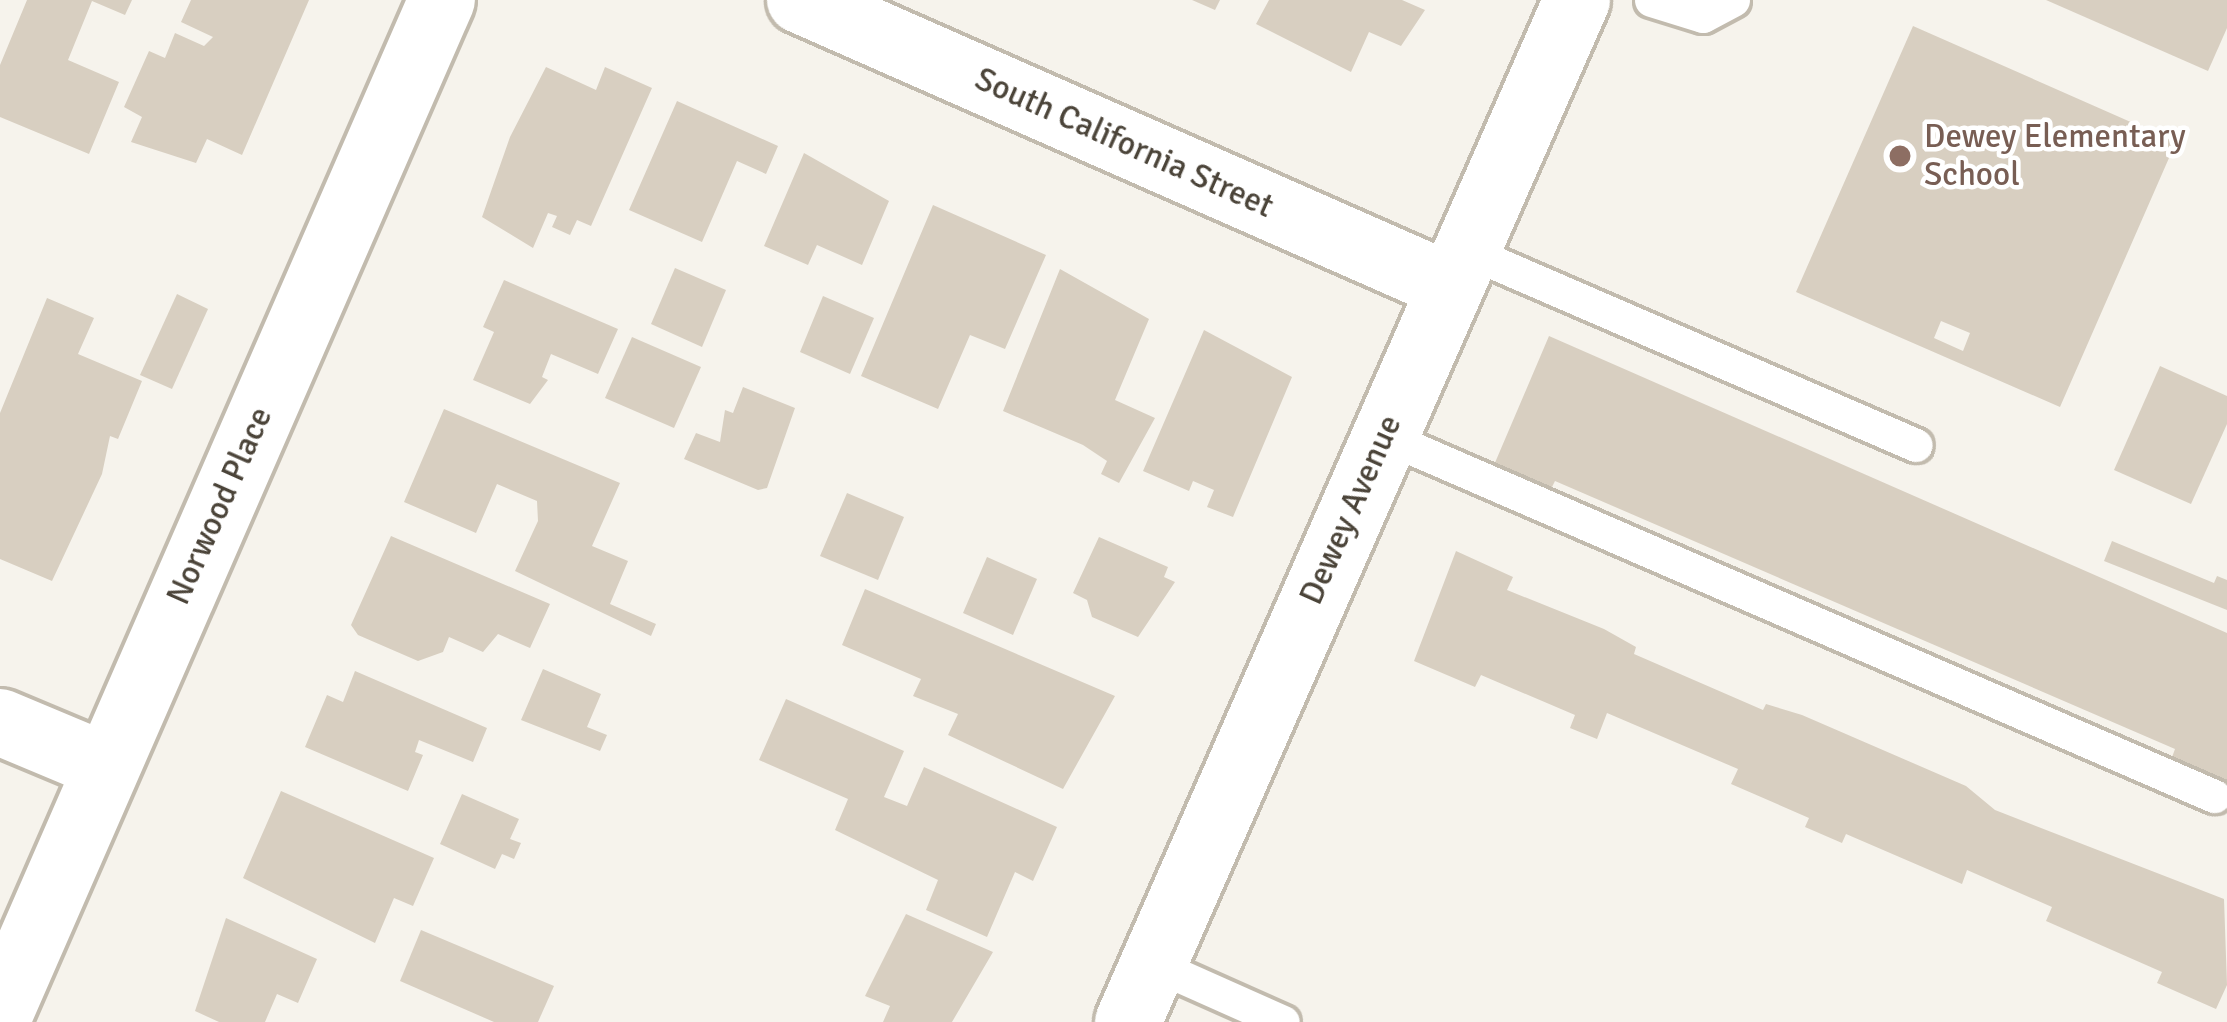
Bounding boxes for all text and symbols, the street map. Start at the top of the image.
street label: South California Street [969,59,1279,227]
place label: Dewey Elementary School [1924,117,2186,195]
marker: Dewey Elementary School [1887,143,1913,169]
street label: Norwood Place [159,401,281,611]
street label: Dewey Avenue [1292,409,1410,611]

